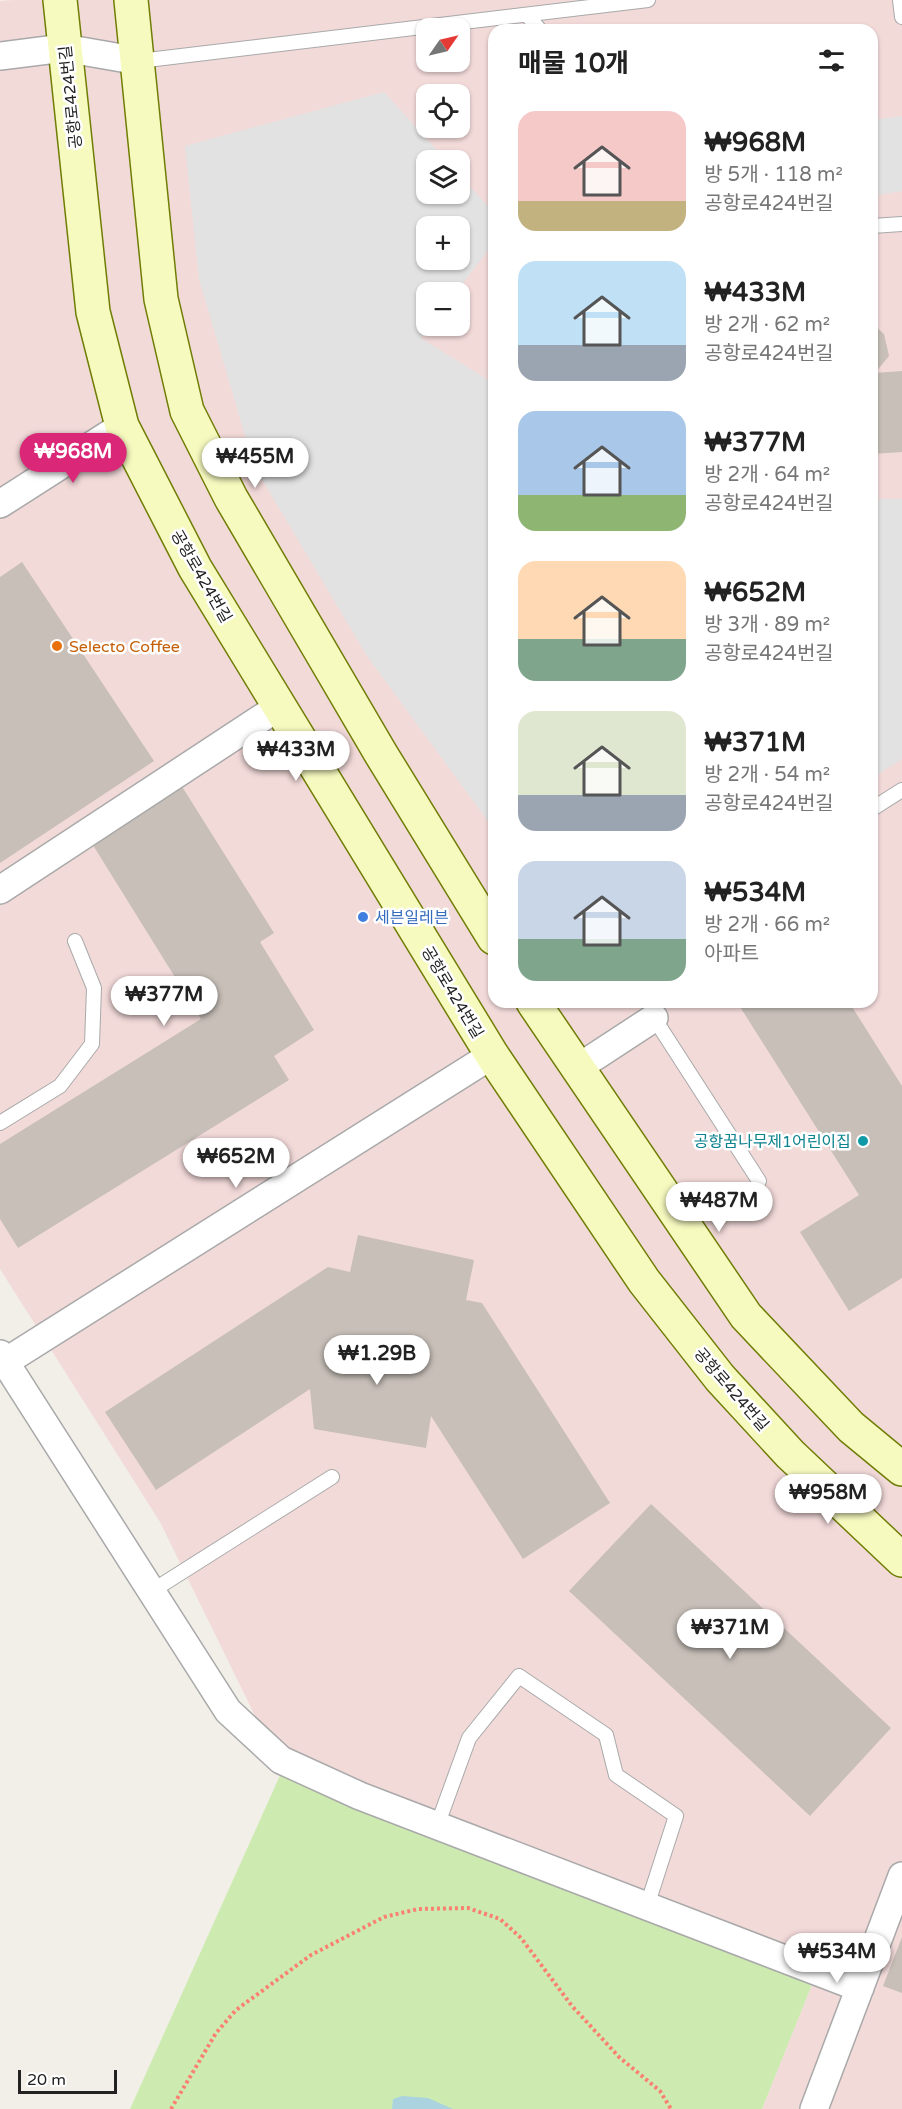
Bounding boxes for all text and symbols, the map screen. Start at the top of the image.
north arrow [416,18,470,72]
map controls [416,18,470,336]
street label: 공항로424번길 [56,44,86,150]
icon: filters [815,44,848,77]
text: 매물 10개 [518,48,629,79]
button: locate [416,84,470,138]
text: ₩968M [704,127,806,158]
icon: home [566,135,638,207]
button: layers [416,150,470,204]
text: 방 5개 · 118 m² [704,163,843,187]
text: 공항로424번길 [704,192,834,216]
button: + [416,216,470,270]
text: ₩433M [704,277,806,308]
button: − [416,282,470,336]
icon: home [566,285,638,357]
text: 방 2개 · 62 m² [704,313,830,337]
text: 공항로424번길 [704,342,834,366]
text: ₩377M [704,427,806,458]
pin: ₩968M [31,433,115,484]
icon: home [566,435,638,507]
pin: ₩455M [213,438,297,489]
text: ₩968M [34,440,112,464]
text: ₩455M [216,445,294,469]
text: 방 2개 · 64 m² [704,463,830,487]
text: 공항로424번길 [704,492,834,516]
street label: 공항로424번길 [167,527,236,626]
text: ₩652M [704,577,806,608]
icon: home [566,585,638,657]
text: 방 3개 · 89 m² [704,613,830,637]
place label: Selecto Coffee [69,637,180,657]
marker: Selecto Coffee [50,639,64,653]
text: 공항로424번길 [704,642,834,666]
text: ₩371M [704,727,806,758]
pin: ₩433M [254,731,338,782]
icon: home [566,735,638,807]
text: ₩433M [257,738,335,762]
text: 방 2개 · 54 m² [704,763,830,787]
text: 공항로424번길 [704,792,834,816]
text: ₩534M [704,877,806,908]
icon: home [566,885,638,957]
place label: 세븐일레븐 [375,908,449,928]
marker: 세븐일레븐 [356,910,370,924]
text: 방 2개 · 66 m² [704,913,830,937]
text: 아파트 [704,942,759,966]
street label: 공항로424번길 [417,943,487,1042]
pin: ₩377M [122,976,206,1027]
text: ₩377M [125,983,203,1007]
place label: 공항꿈나무제1어린이집 [694,1132,851,1152]
marker: 공항꿈나무제1어린이집 [856,1134,870,1148]
pin: ₩652M [194,1138,278,1189]
text: ₩652M [197,1145,275,1169]
pin: ₩487M [677,1182,761,1233]
text: ₩487M [680,1189,758,1213]
pin: ₩1.29B [328,1335,426,1386]
text: ₩1.29B [338,1342,416,1366]
street label: 공항로424번길 [690,1344,773,1435]
pin: ₩958M [786,1474,870,1525]
text: ₩958M [789,1481,867,1505]
pin: ₩371M [688,1609,772,1660]
text: ₩371M [691,1616,769,1640]
pin: ₩534M [795,1933,879,1984]
text: ₩534M [798,1940,876,1964]
scale bar [18,2067,117,2094]
text: 20 m [27,2070,66,2090]

